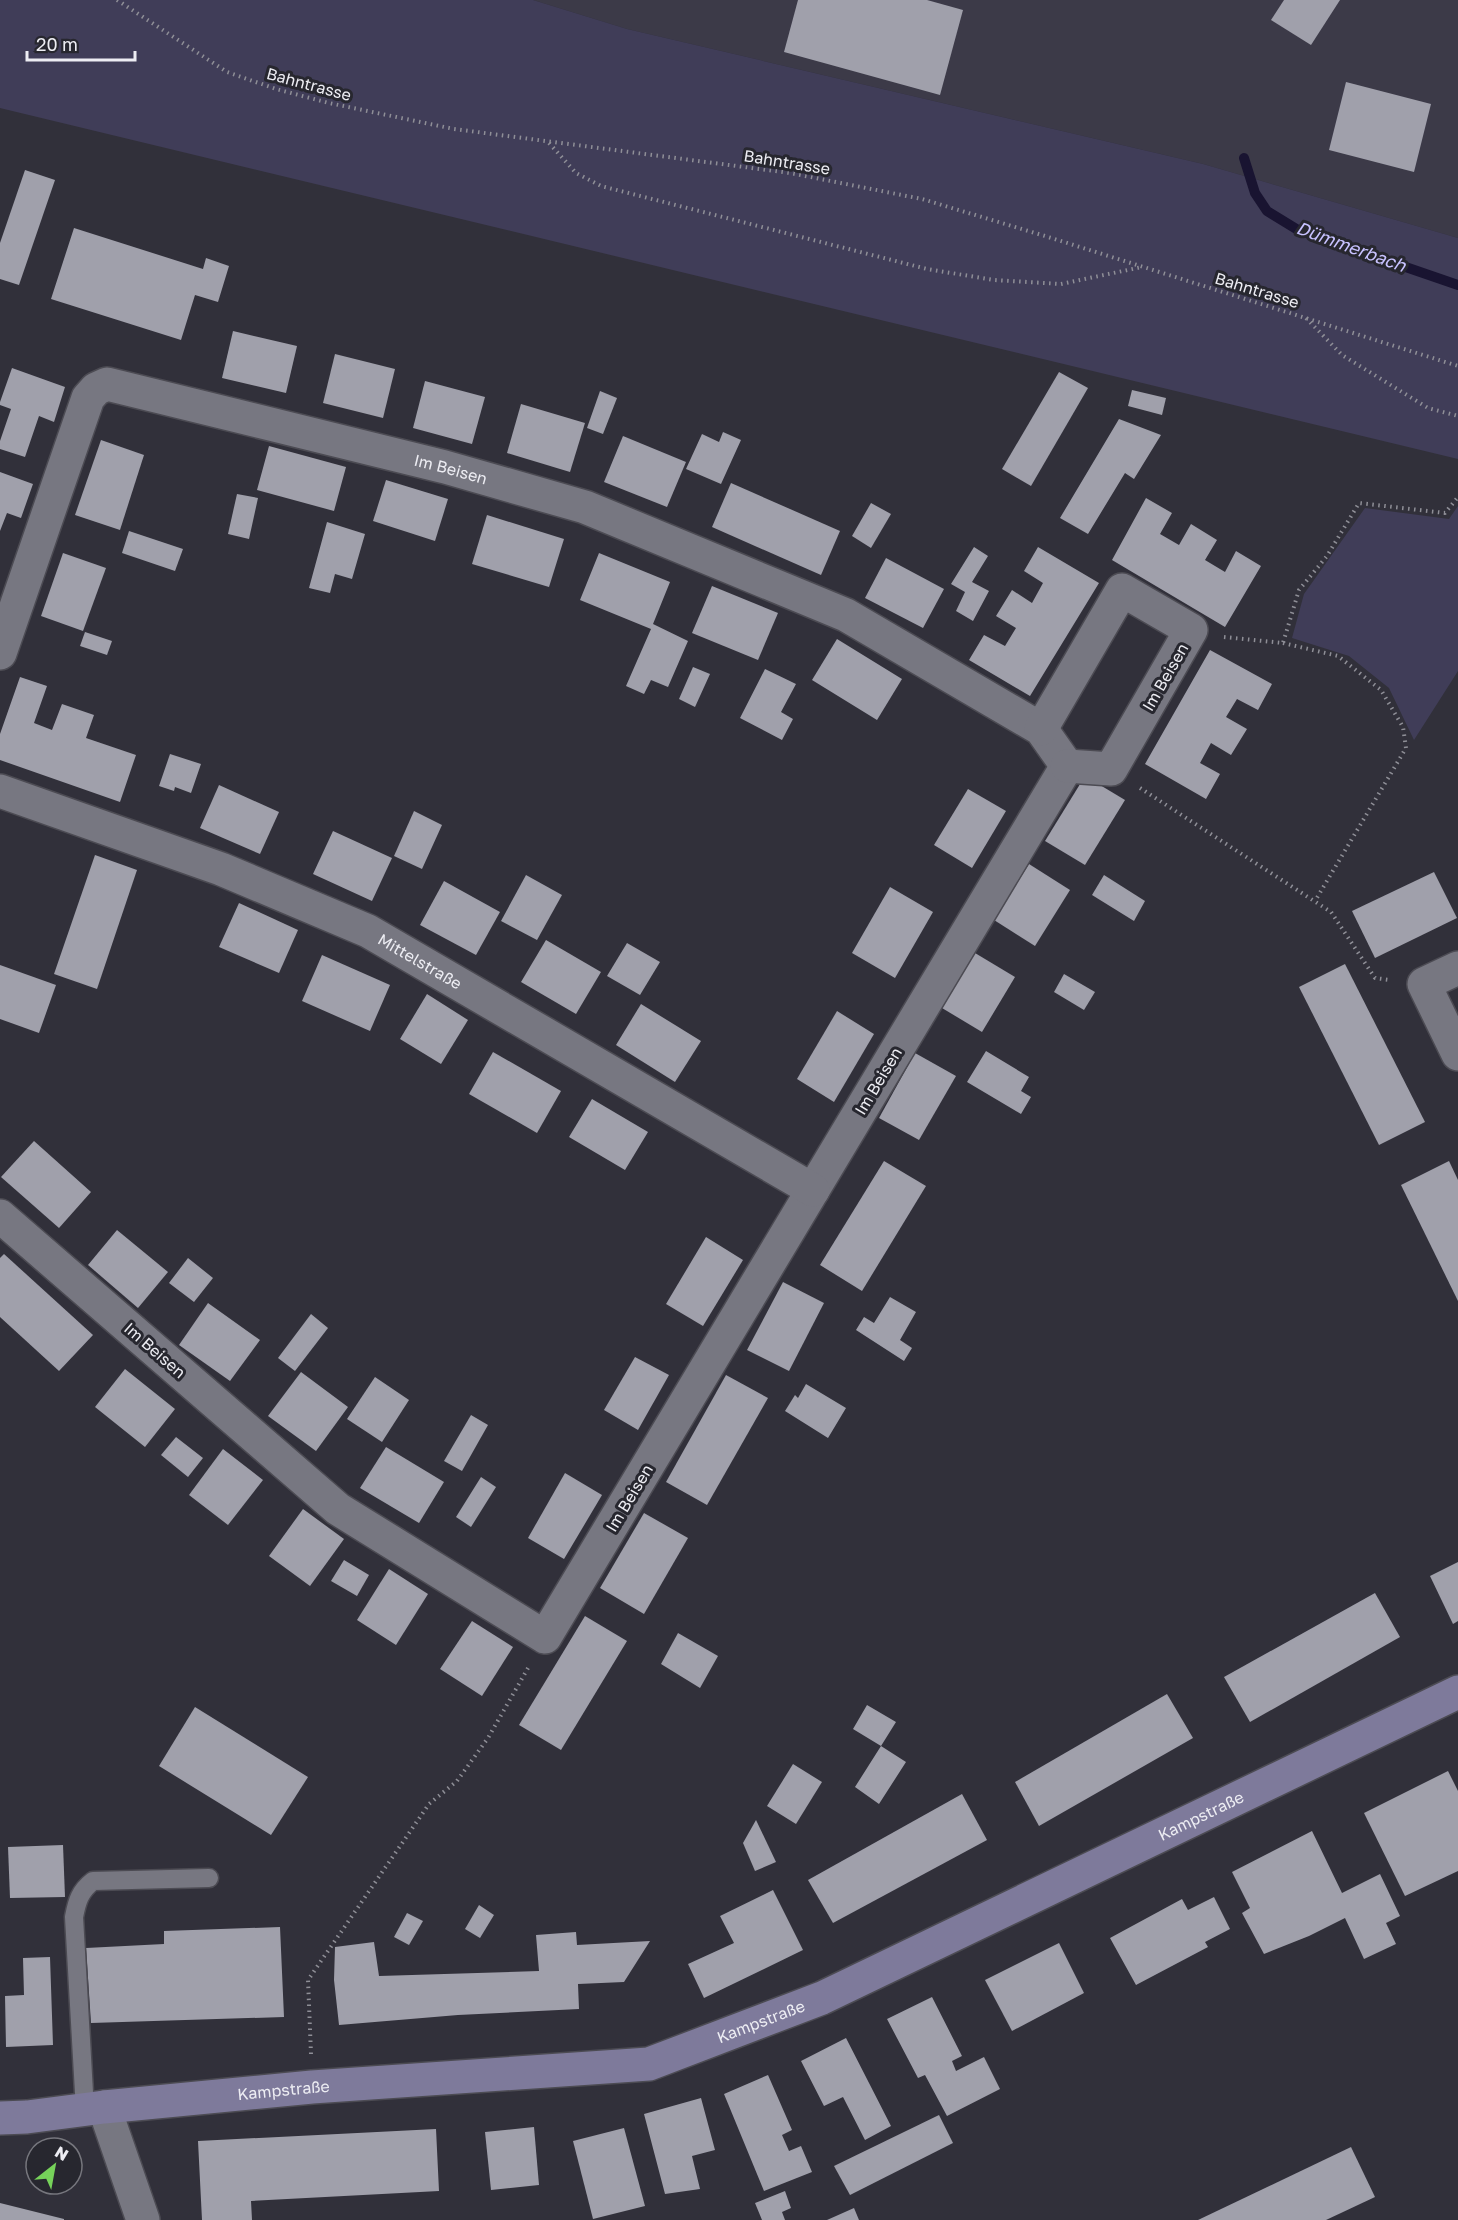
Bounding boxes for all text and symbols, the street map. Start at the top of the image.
scale bar [27,24,135,62]
text: 20 m [36,33,78,55]
street label: Bahntrasse [264,63,354,105]
street label: Bahntrasse [742,145,832,179]
water label: Dümmerbach [1294,216,1410,276]
street label: Bahntrasse [1212,268,1302,312]
street label: Im Beisen [412,450,490,489]
street label: Im Beisen [1138,639,1192,715]
street label: Mittelstraße [374,929,465,993]
street label: Im Beisen [850,1044,906,1118]
street label: Im Beisen [120,1318,190,1382]
street label: Im Beisen [601,1461,657,1535]
street label: Kampstraße [1155,1787,1247,1845]
street label: Kampstraße [714,1996,808,2047]
street label: Kampstraße [236,2076,330,2104]
north arrow [24,2136,84,2196]
text: N [51,2141,72,2165]

